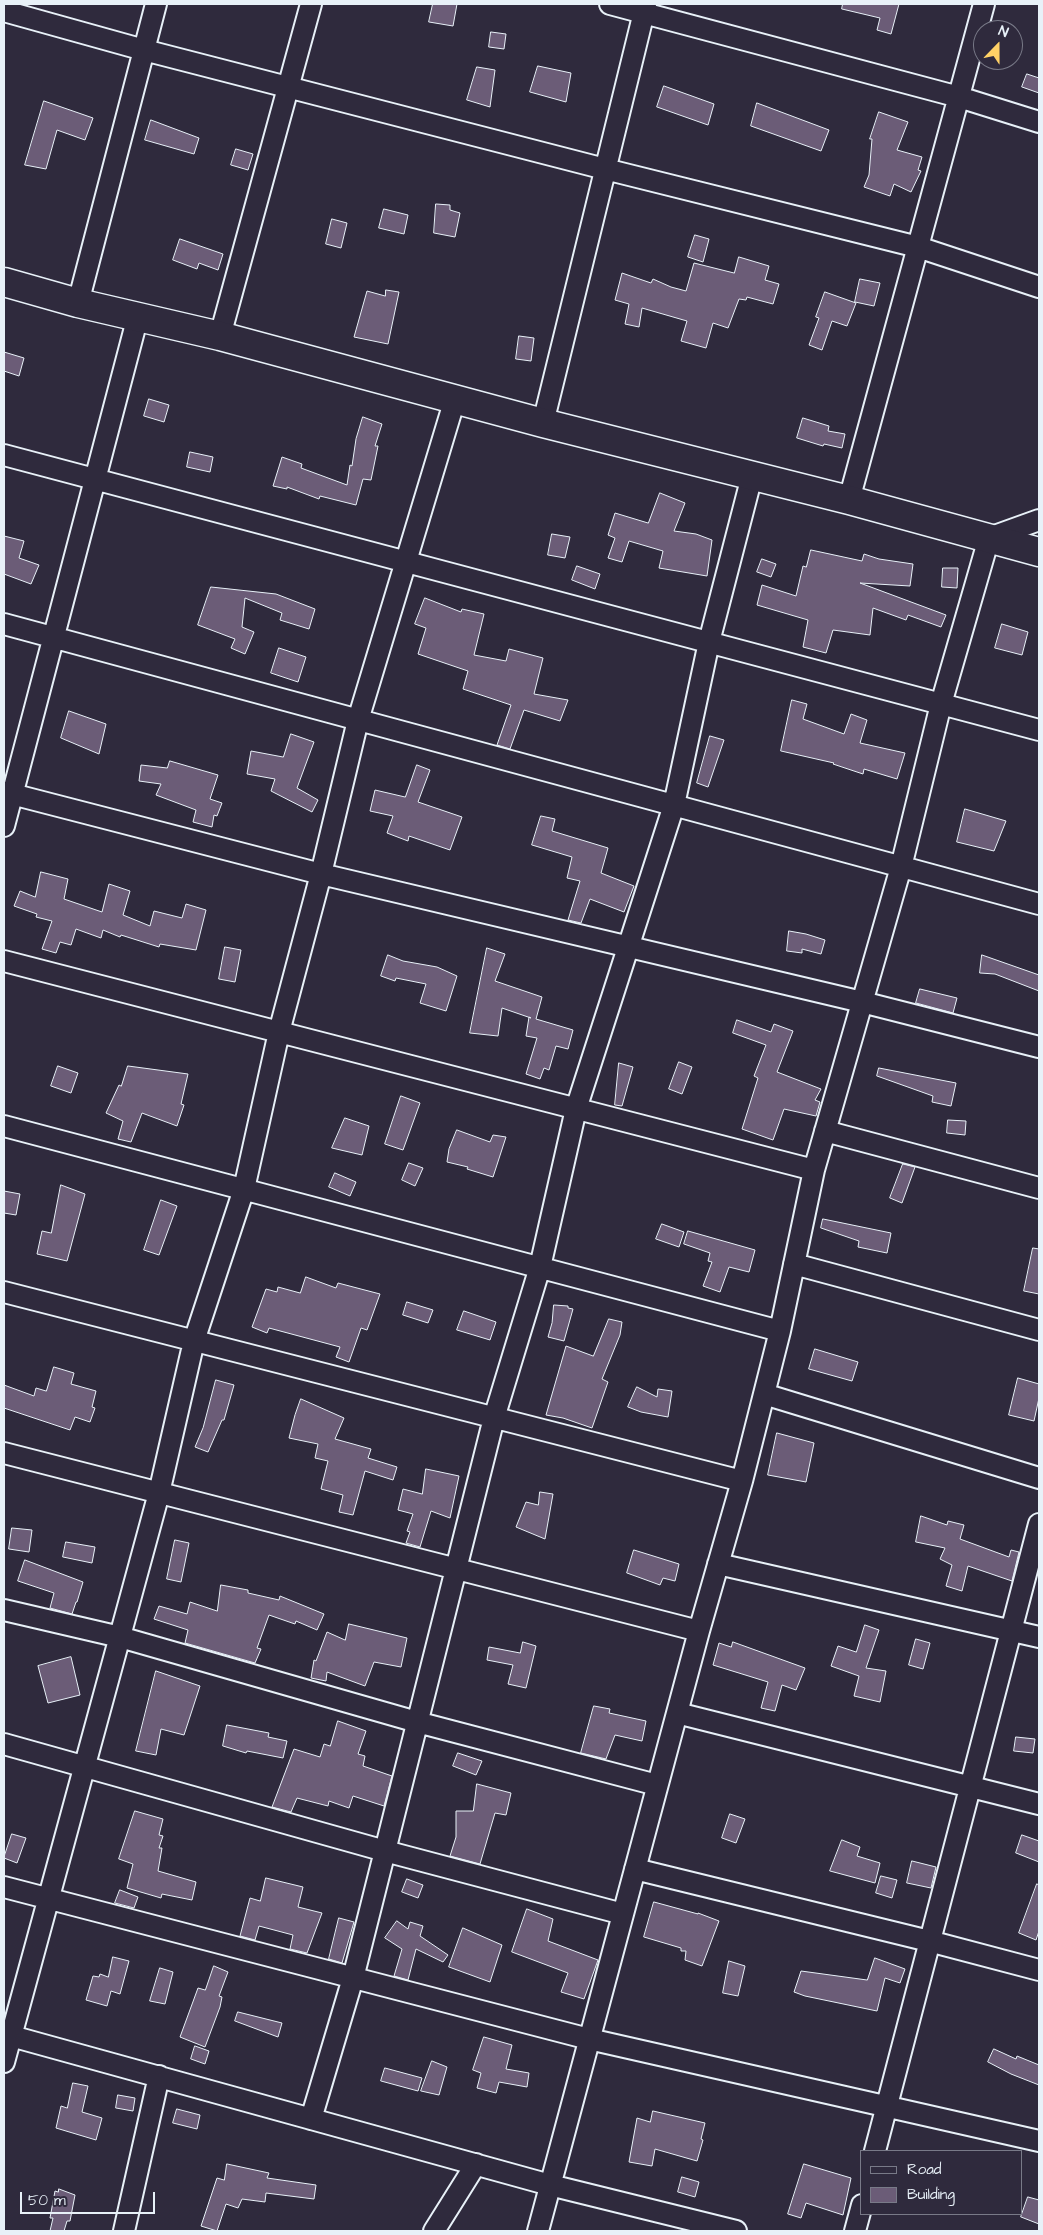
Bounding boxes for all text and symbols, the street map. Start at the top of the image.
north arrow [973,20,1023,70]
text: N [995,21,1011,43]
legend [860,2150,1023,2215]
text: Road [907,2159,941,2180]
scale bar [22,2182,158,2214]
text: Building [907,2184,955,2205]
text: 50 m [28,2190,66,2211]

